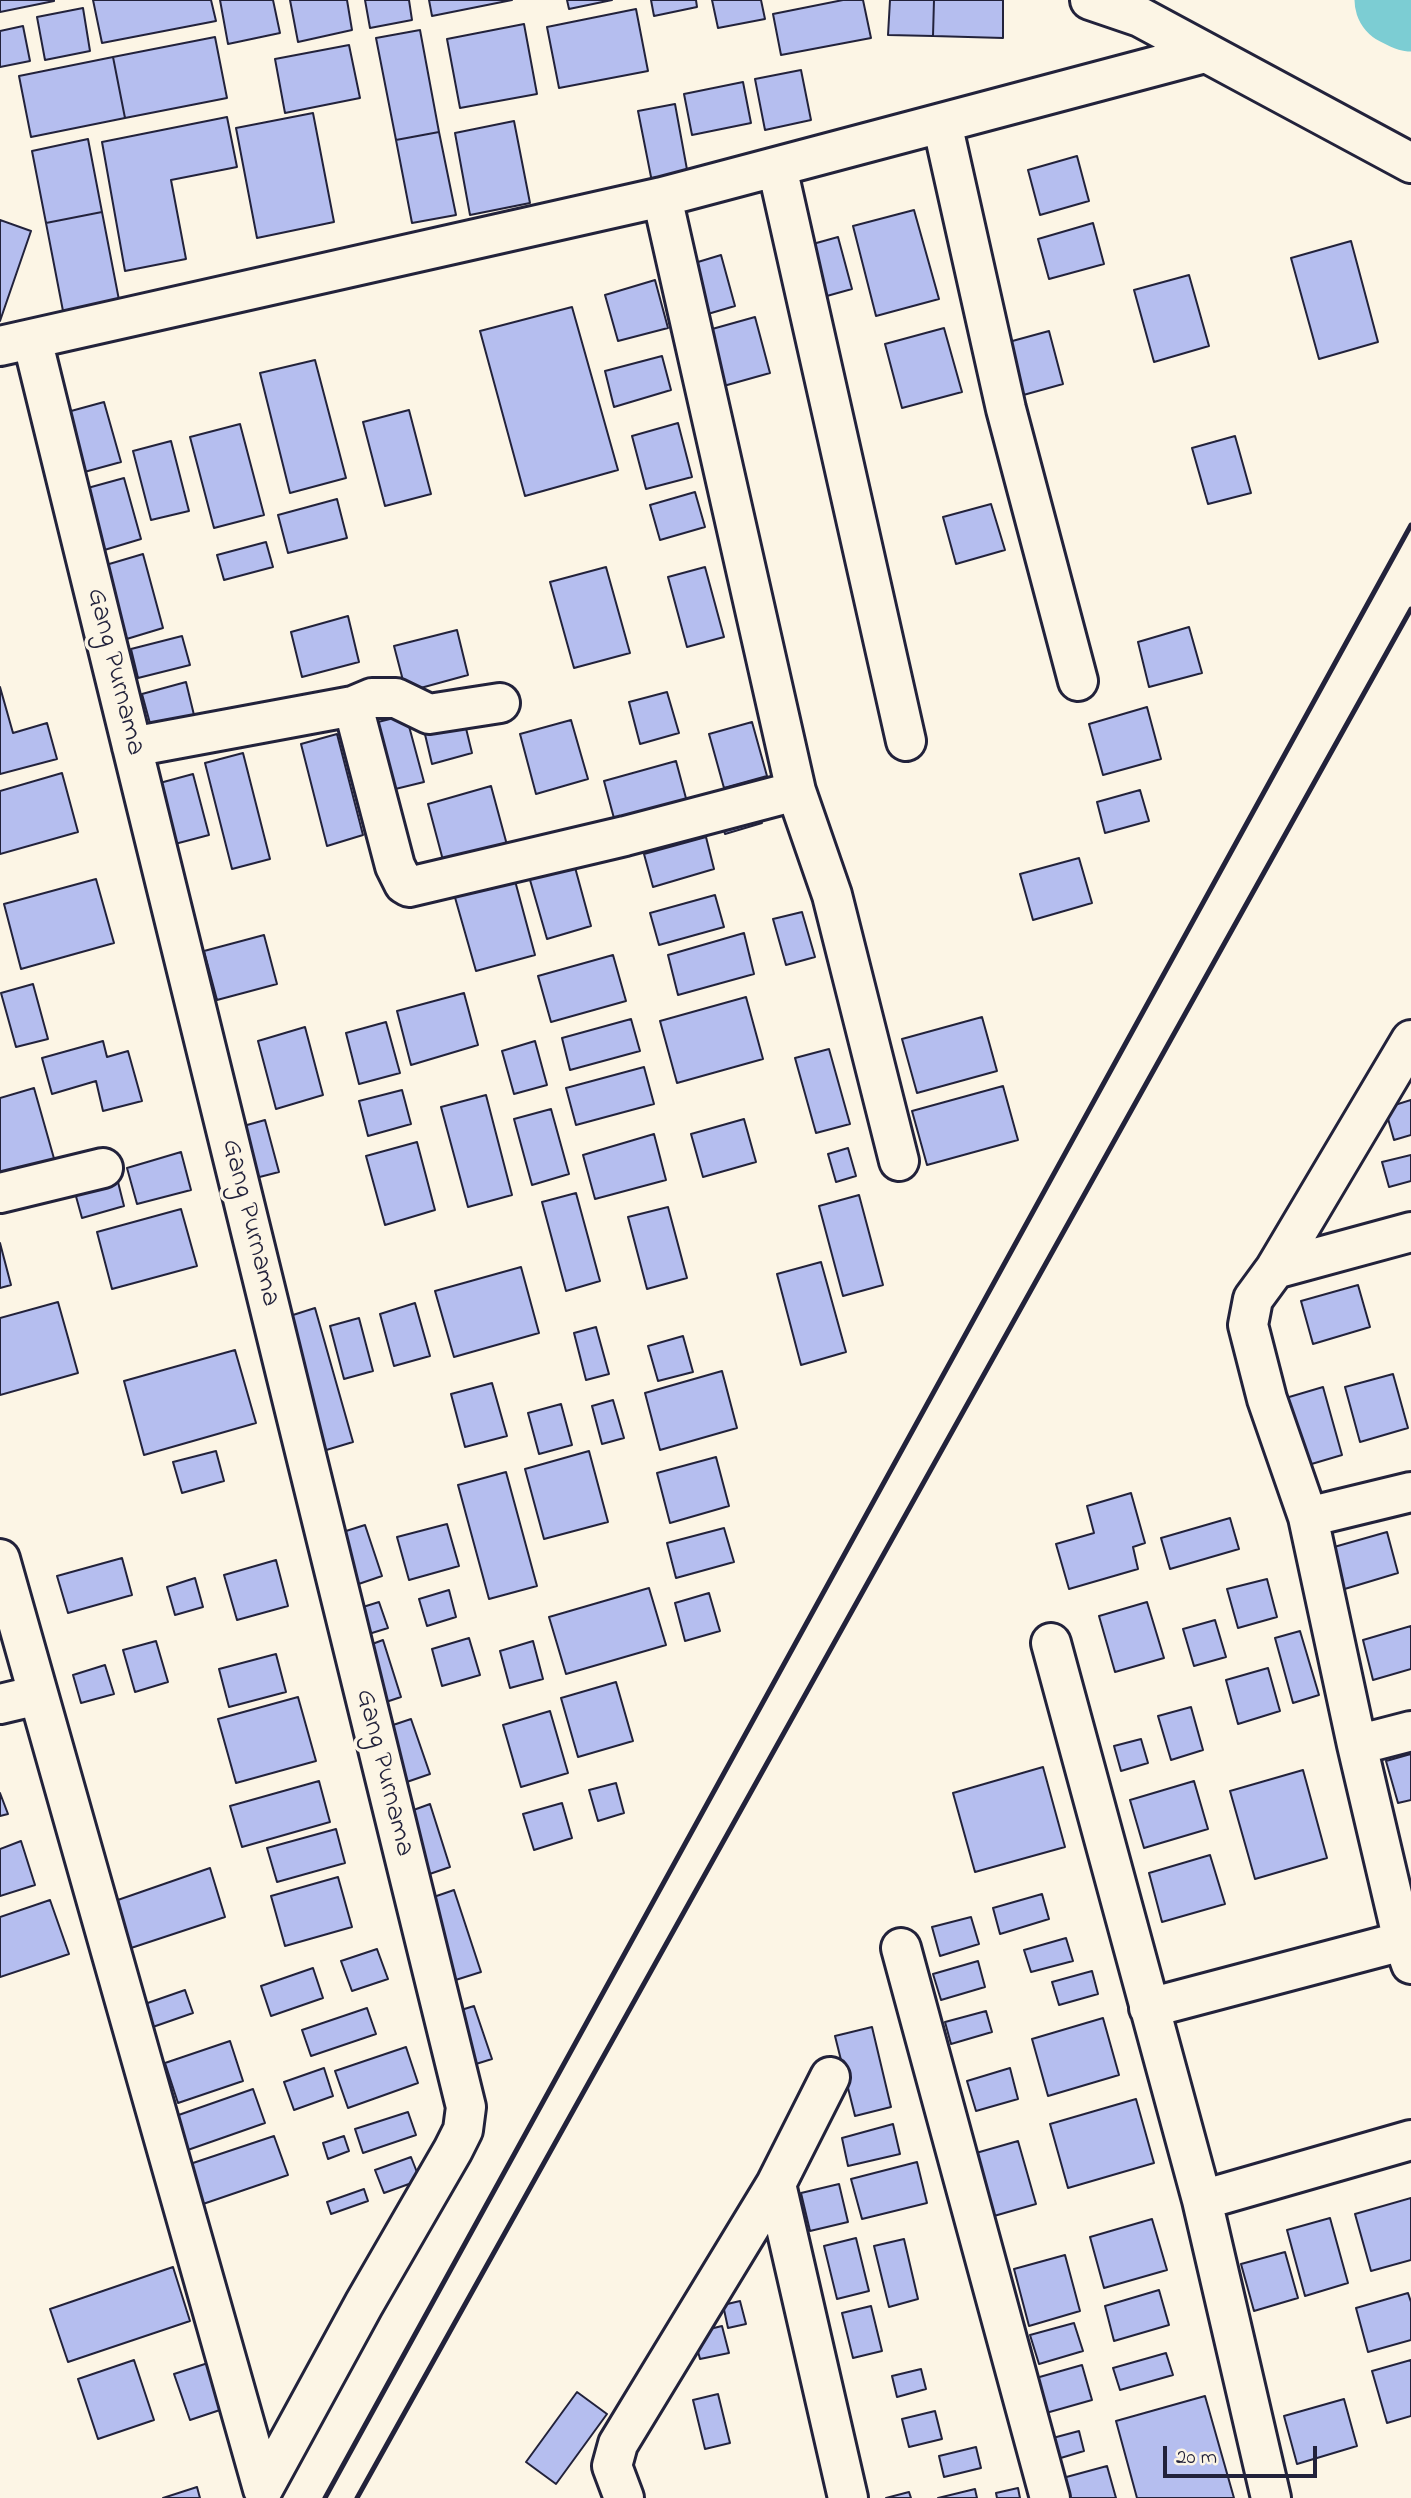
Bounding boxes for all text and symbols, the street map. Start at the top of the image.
street label: Gang Purnama [77,585,151,759]
street label: Gang Purnama [212,1136,286,1310]
street label: Gang Purnama [346,1686,420,1860]
scale bar [1166,2432,1320,2476]
text: 20 m [1176,2443,1217,2473]

